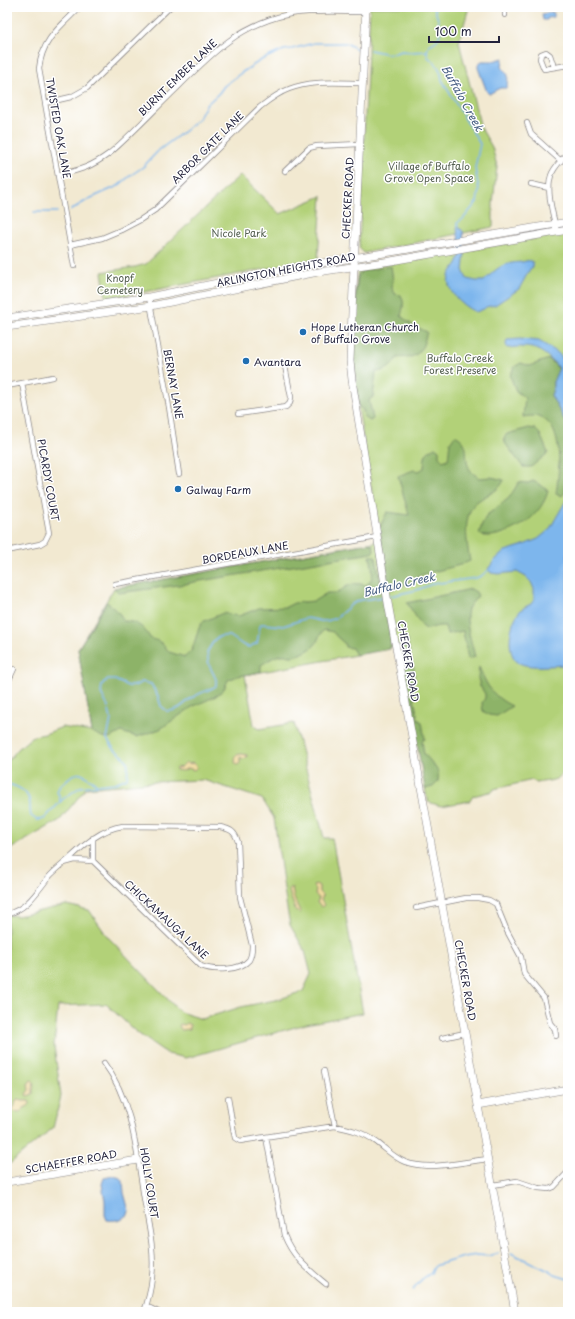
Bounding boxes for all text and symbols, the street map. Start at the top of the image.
scale bar [429,18,499,44]
text: 100 m [435,22,472,40]
street label: BURNT EMBER LANE [134,35,220,119]
water label: Buffalo Creek [438,62,489,135]
street label: TWISTED OAK LANE [43,76,75,180]
street label: ARBOR GATE LANE [167,107,247,187]
street label: CHECKER ROAD [337,157,357,239]
park label: Village of Buffalo Grove Open Space [384,158,474,185]
park label: Nicole Park [211,225,267,240]
street label: ARLINGTON HEIGHTS ROAD [215,248,357,290]
park label: Knopf Cemetery [97,270,144,297]
place label: Hope Lutheran Church of Buffalo Grove [311,319,419,346]
marker: Hope Lutheran Church of Buffalo Grove [298,327,308,337]
street label: BERNAY LANE [160,348,188,420]
park label: Buffalo Creek Forest Preserve [424,350,496,377]
place label: Avantara [254,354,302,369]
marker: Avantara [241,356,251,366]
street label: PICARDY COURT [34,438,64,523]
place label: Galway Farm [186,482,251,498]
marker: Galway Farm [173,484,183,494]
street label: BORDEAUX LANE [200,537,290,567]
water label: Buffalo Creek [361,567,438,601]
street label: CHECKER ROAD [394,619,424,703]
street label: CHICKAMAUGA LANE [122,876,212,962]
street label: CHECKER ROAD [451,938,481,1022]
street label: SCHAEFFER ROAD [24,1146,118,1176]
street label: HOLLY COURT [137,1146,163,1220]

